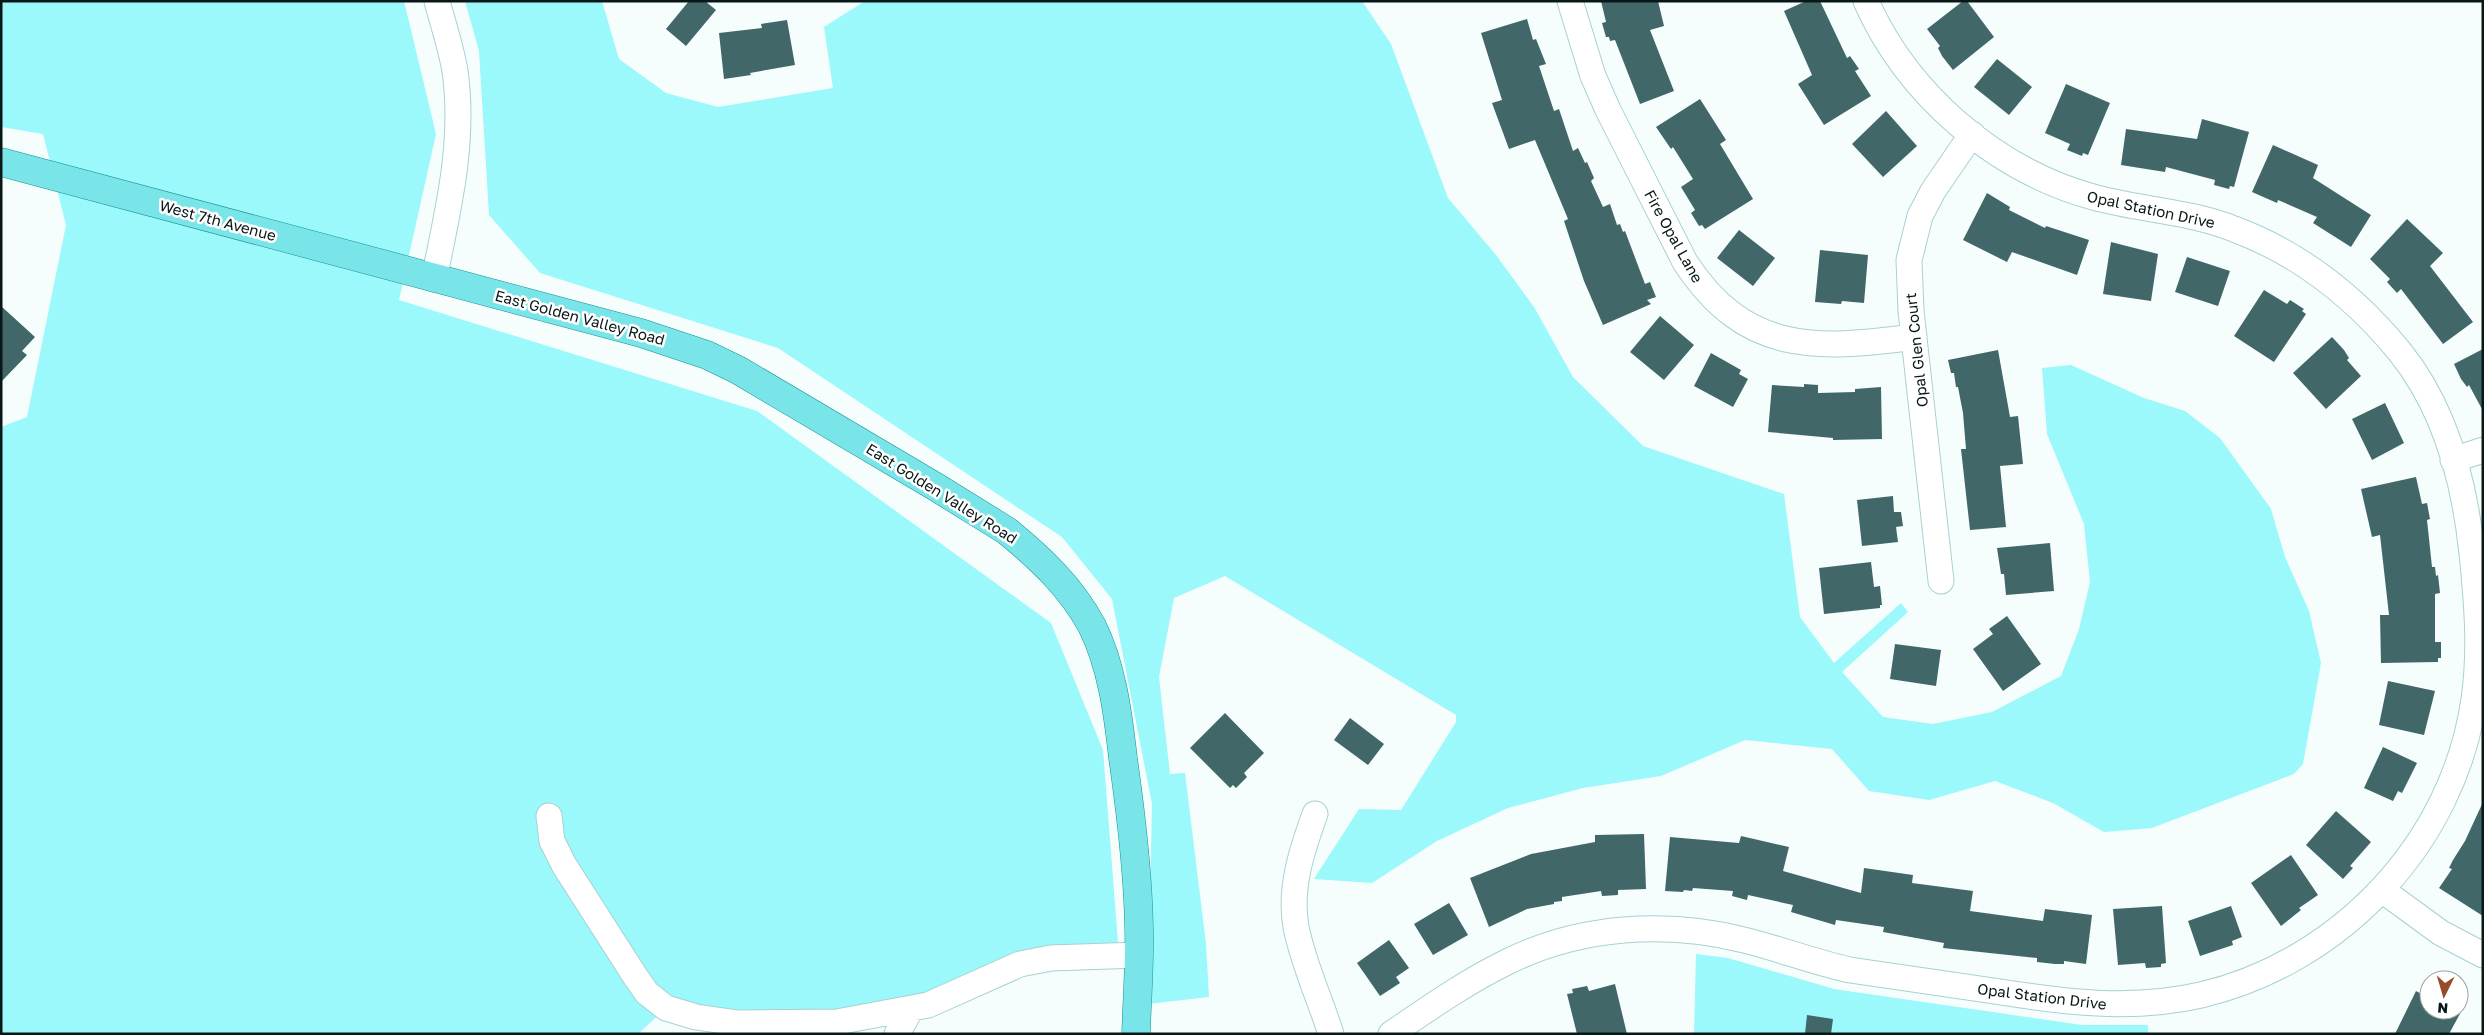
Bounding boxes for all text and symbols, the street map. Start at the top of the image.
street label: Fire Opal Lane [1641,186,1707,286]
street label: Opal Station Drive [2085,187,2217,231]
street label: West 7th Avenue [158,196,279,244]
street label: East Golden Valley Road [493,286,667,348]
street label: Opal Glen Court [1901,292,1931,408]
street label: East Golden Valley Road [863,439,1021,547]
north arrow [2419,970,2469,1020]
street label: Opal Station Drive [1976,979,2108,1013]
text: N [2437,1000,2449,1017]

